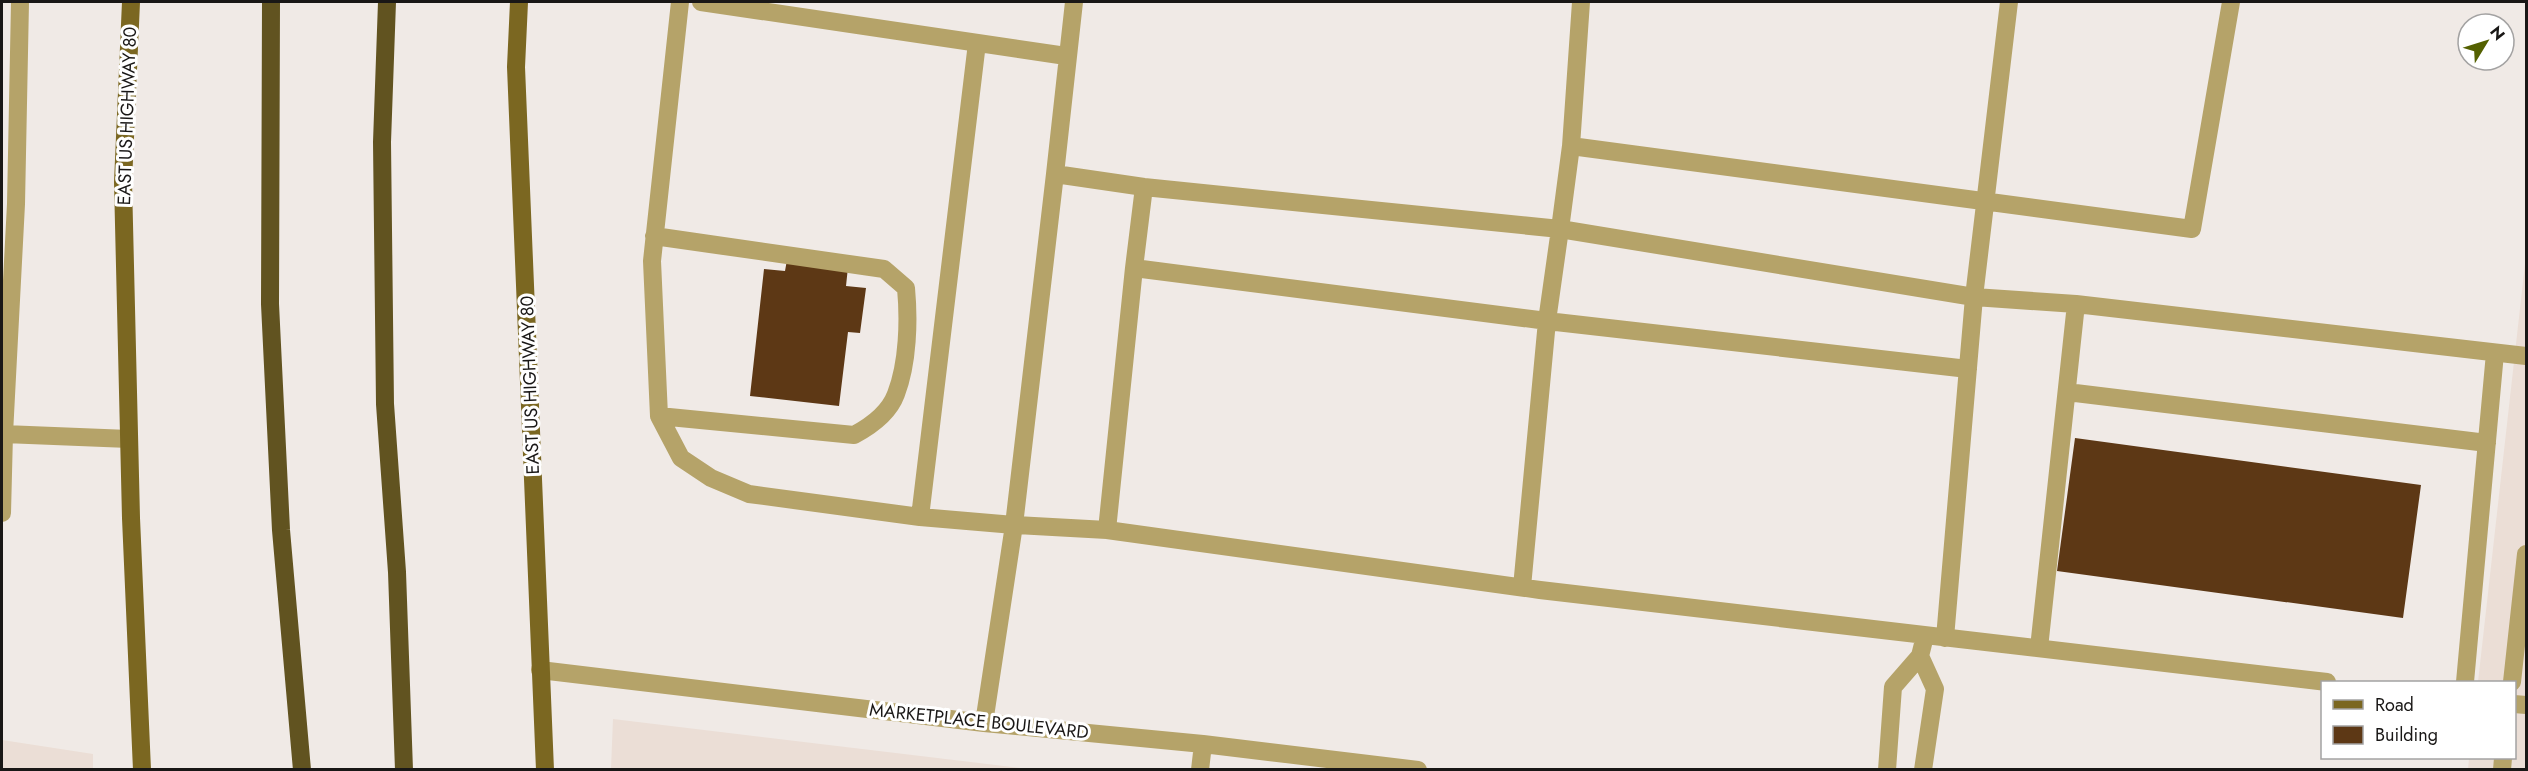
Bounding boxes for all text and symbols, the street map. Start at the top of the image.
north arrow [2456,12,2516,72]
text: N [2484,21,2510,45]
street label: EAST US HIGHWAY 80 [111,26,143,206]
street label: EAST US HIGHWAY 80 [514,295,546,475]
legend [2321,681,2516,759]
text: Road [2375,692,2414,718]
street label: MARKETPLACE BOULEVARD [868,697,1090,745]
text: Building [2375,722,2438,748]

